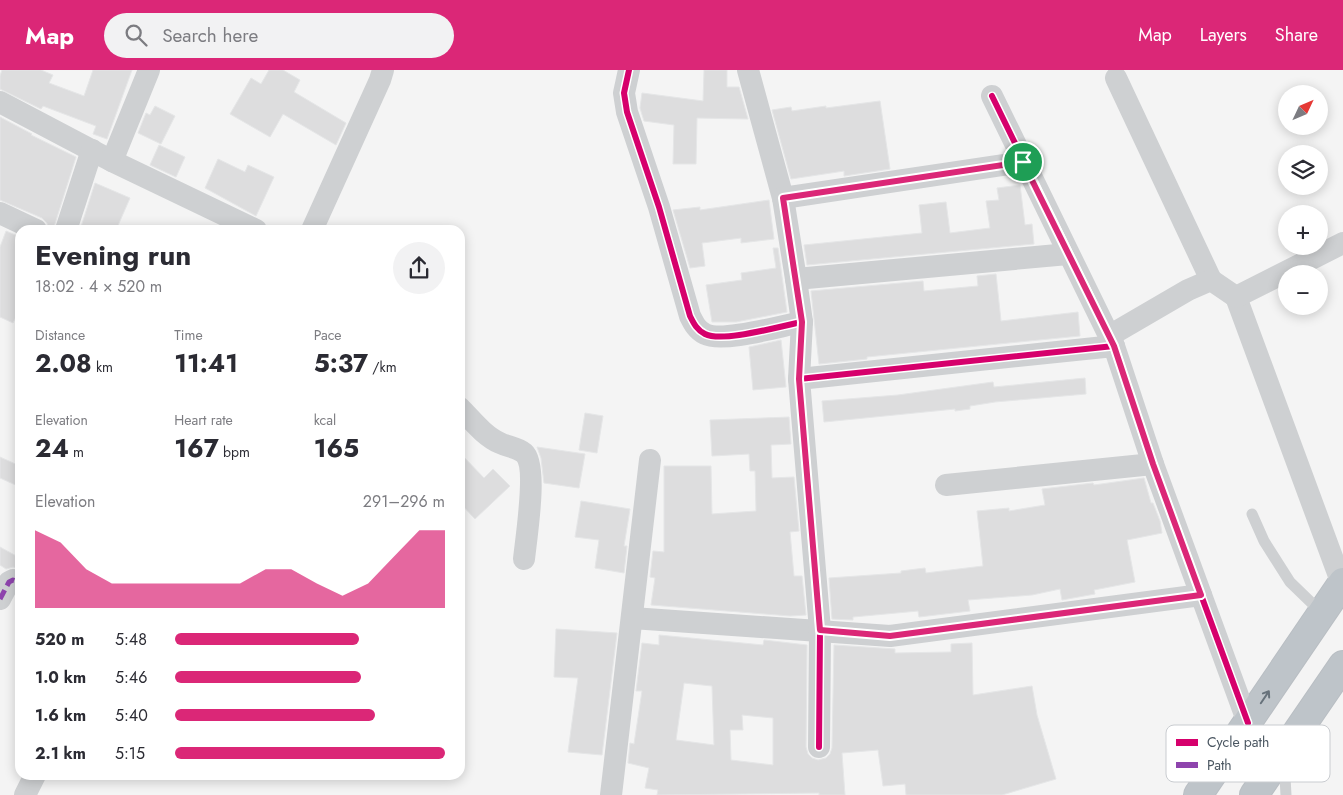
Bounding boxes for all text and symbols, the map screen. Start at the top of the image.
search box [104,13,454,58]
text: Map [25,18,74,53]
icon: search [122,21,150,49]
text: Search here [162,22,258,49]
text: Map [1138,22,1172,48]
text: Layers [1200,22,1247,48]
text: Share [1275,22,1318,48]
north arrow [1278,85,1328,135]
map controls [1278,85,1328,315]
pin [1002,141,1044,183]
button: layers [1278,145,1328,195]
icon: arrive [1009,148,1037,176]
button: + [1278,205,1328,255]
text: Evening run [35,235,191,276]
button: share [393,242,445,294]
button: − [1278,265,1328,315]
text: 18:02 · 4 × 520 m [35,275,162,298]
text: Distance [35,325,85,345]
text: Time [174,325,203,345]
text: Pace [314,325,342,345]
text: 2.08 [35,345,92,381]
text: 11:41 [174,345,238,381]
text: 5:37 [314,345,368,381]
text: km [92,357,113,377]
text: /km [368,357,397,377]
text: Elevation [35,410,88,430]
text: Heart rate [174,410,233,430]
text: kcal [314,410,336,430]
text: 24 [35,430,69,466]
text: 167 [174,430,219,466]
text: 165 [314,430,359,466]
text: m [69,442,84,462]
text: bpm [219,442,250,462]
text: Elevation [35,490,95,513]
text: 291–296 m [363,490,445,513]
text: 520 m [35,628,84,651]
text: 5:48 [115,628,147,651]
text: 1.0 km [35,666,86,689]
text: 5:46 [115,666,147,689]
one-way arrow [1260,690,1270,704]
text: 1.6 km [35,704,86,727]
text: 5:40 [115,704,148,727]
legend [1166,725,1330,782]
text: Cycle path [1207,732,1269,752]
text: 2.1 km [35,742,86,765]
text: 5:15 [115,742,145,765]
text: Path [1207,755,1232,775]

